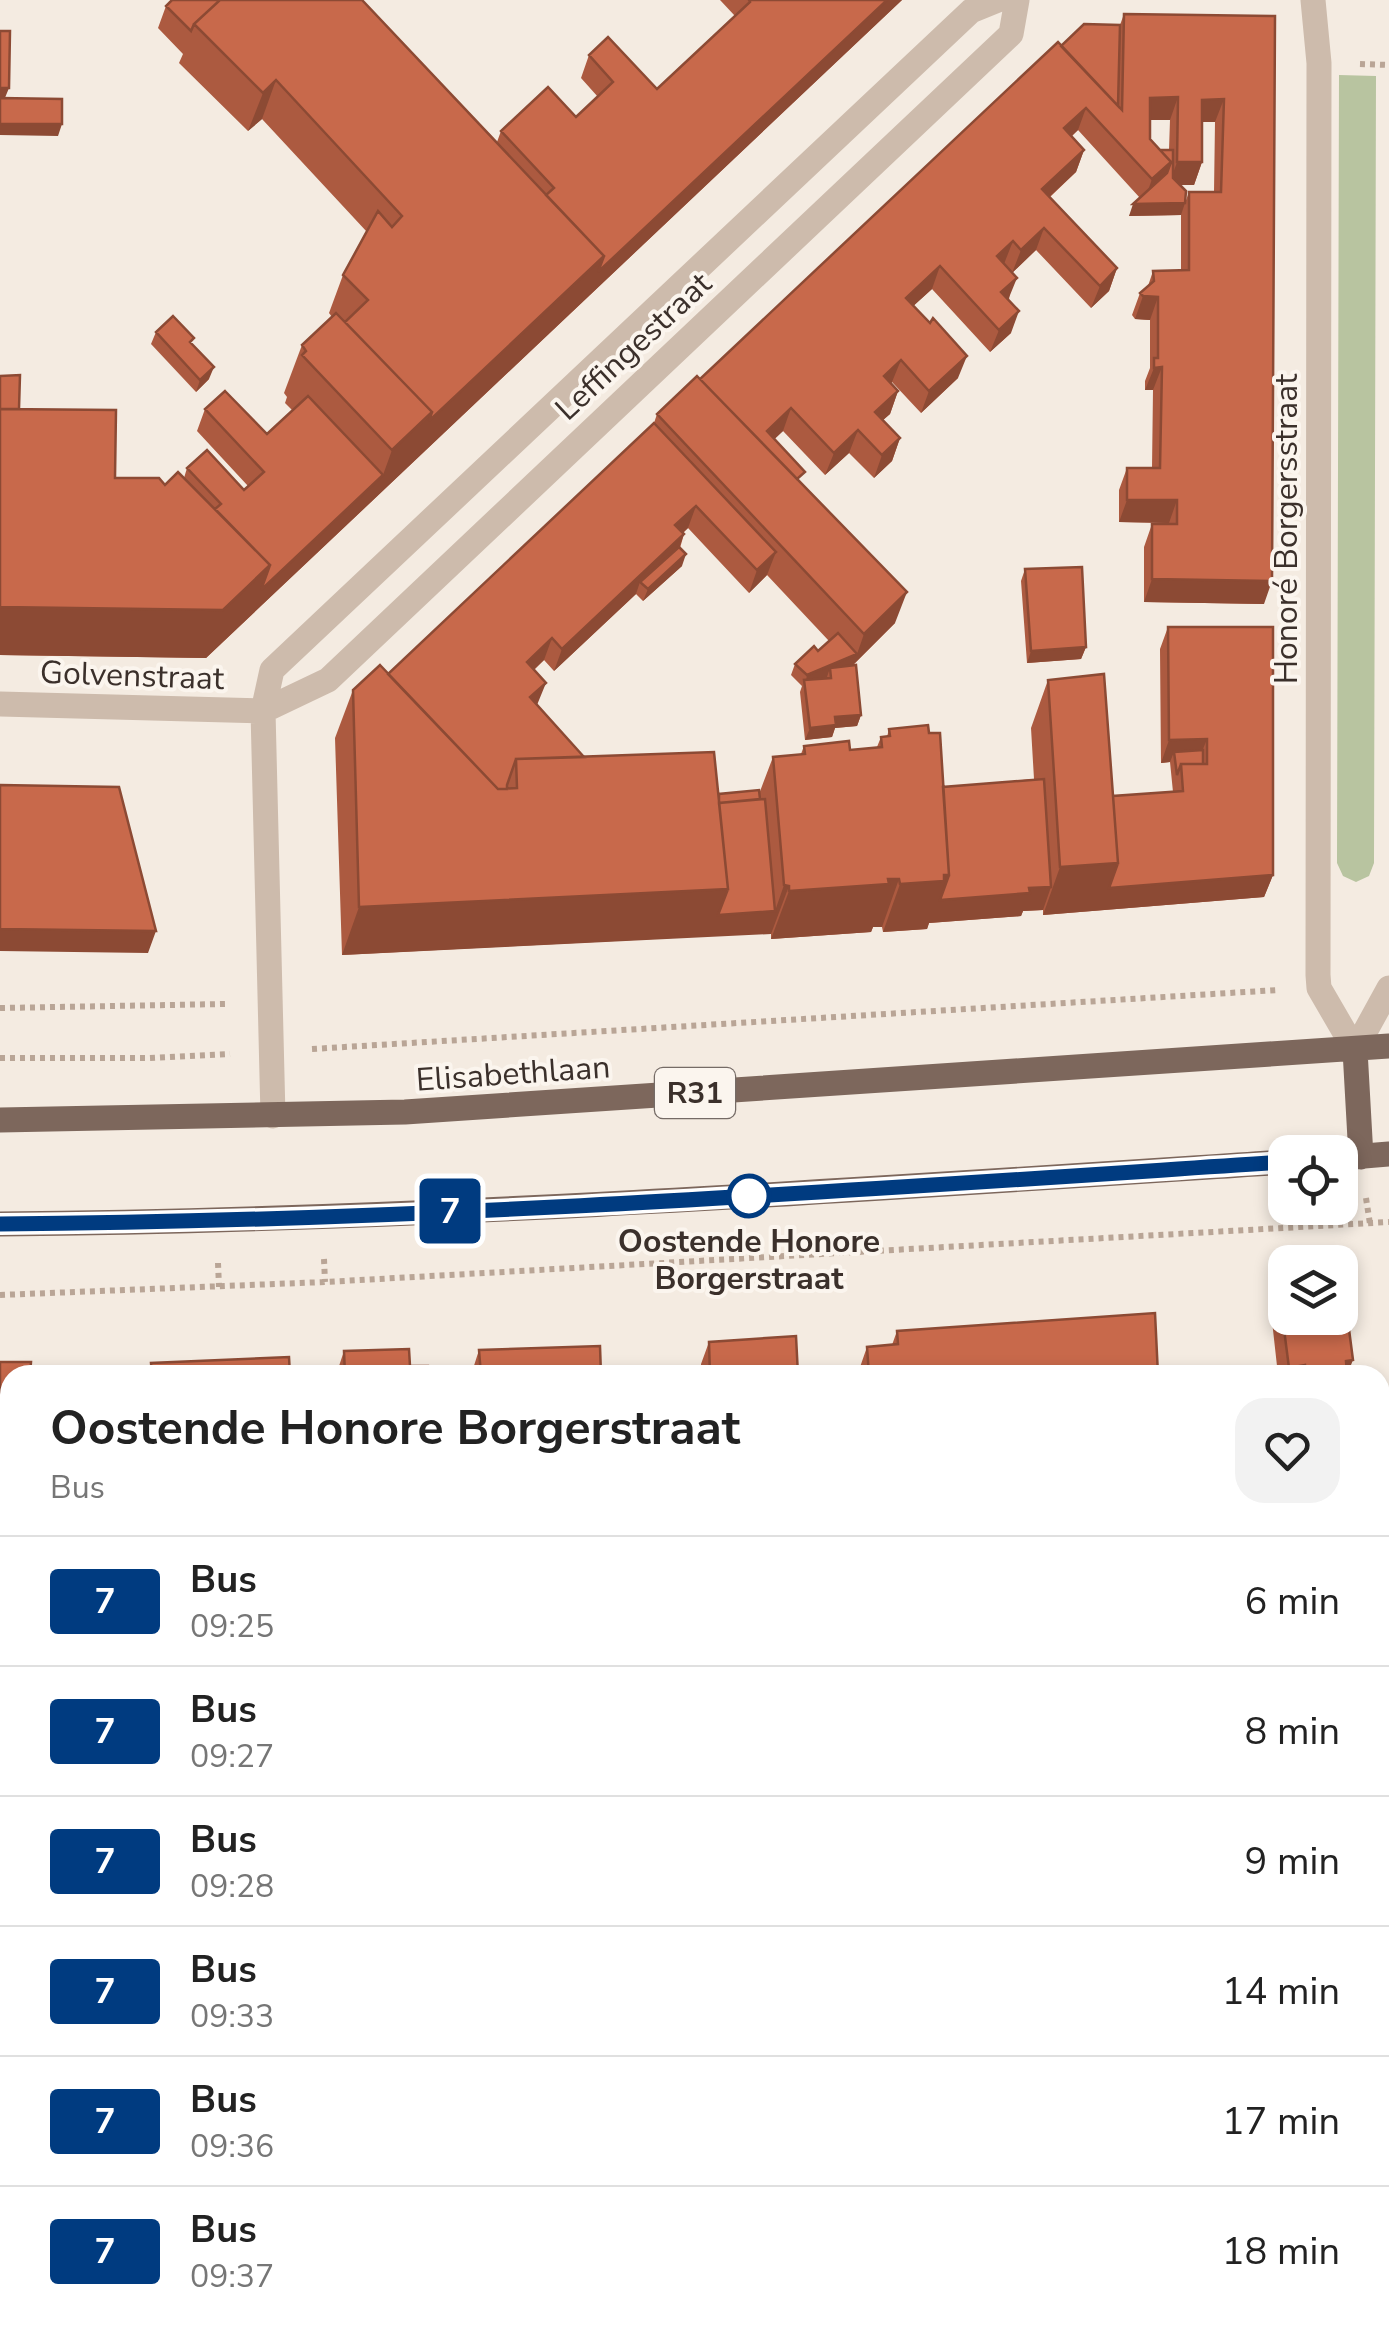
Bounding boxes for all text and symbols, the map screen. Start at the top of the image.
street label: Leffingestraat [546,262,721,430]
street label: Honoré Borgersstraat [1265,373,1308,684]
street label: Golvenstraat [39,651,226,700]
street label: Elisabethlaan [415,1045,612,1102]
road number: R31 [655,1068,735,1118]
map controls [1268,1135,1358,1335]
button: locate [1268,1135,1358,1225]
marker: Oostende Honore Borgerstraat [728,1175,770,1217]
line badge: 7 [418,1178,482,1244]
text: 7 [439,1188,461,1235]
place label: Oostende Honore Borgerstraat [618,1220,880,1300]
button: layers [1268,1245,1358,1335]
text: Oostende Honore Borgerstraat [50,1395,740,1461]
button: heart [1235,1398,1340,1503]
text: Bus [50,1466,105,1509]
text: Bus [190,1554,257,1605]
text: 6 min [1245,1576,1340,1627]
text: 7 [94,1578,116,1625]
text: 09:25 [190,1605,274,1648]
text: Bus [190,1684,257,1735]
text: 8 min [1245,1706,1340,1757]
text: 7 [94,1708,116,1755]
text: 09:27 [190,1735,274,1778]
text: Bus [190,1814,257,1865]
text: 9 min [1245,1836,1340,1887]
text: 7 [94,1838,116,1885]
text: 09:28 [190,1865,274,1908]
text: Bus [190,1944,257,1995]
text: 14 min [1222,1966,1340,2017]
text: 7 [94,1968,116,2015]
text: 09:33 [190,1995,274,2038]
text: Bus [190,2074,257,2125]
text: 17 min [1222,2096,1340,2147]
text: 7 [94,2098,116,2145]
text: 09:36 [190,2125,274,2168]
text: Bus [190,2204,257,2255]
text: 18 min [1222,2226,1340,2277]
text: 7 [94,2228,116,2275]
text: 09:37 [190,2255,274,2298]

